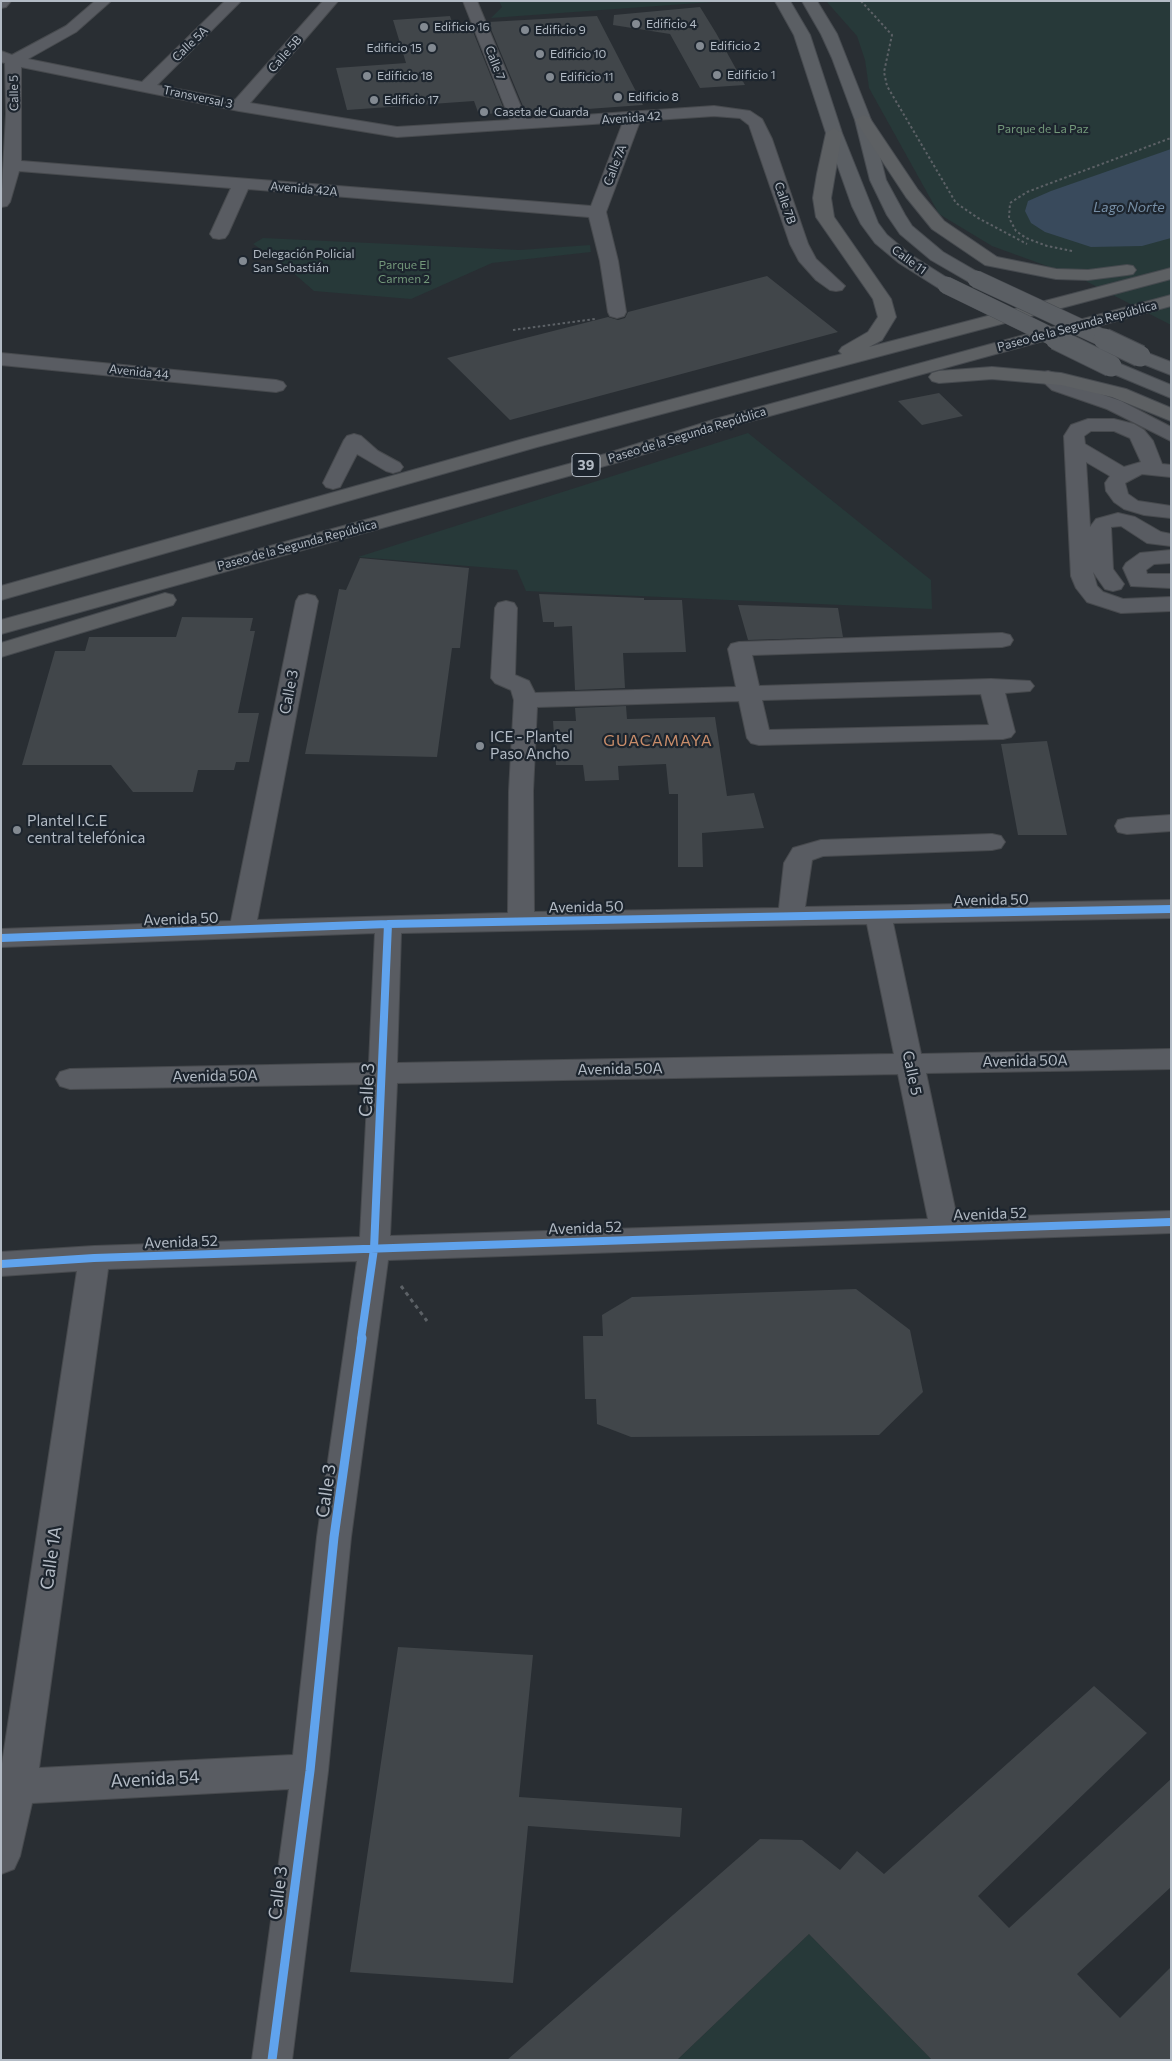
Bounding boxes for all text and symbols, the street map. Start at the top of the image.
place label: Edificio 4 [646,17,697,31]
marker: Edificio 4 [630,18,642,30]
place label: Edificio 16 [434,20,490,34]
marker: Edificio 16 [418,21,430,33]
street label: Calle 5A [169,23,211,65]
place label: Edificio 9 [535,23,586,37]
marker: Edificio 9 [519,24,531,36]
street label: Calle 5B [265,33,305,75]
place label: Edificio 2 [710,39,760,53]
marker: Edificio 2 [694,40,706,52]
place label: Edificio 15 [367,41,422,55]
marker: Edificio 15 [426,42,438,54]
street label: Calle 7 [482,44,508,82]
place label: Edificio 10 [550,47,606,61]
marker: Edificio 10 [534,48,546,60]
place label: Edificio 1 [727,68,776,82]
place label: Edificio 18 [377,69,433,83]
marker: Edificio 1 [711,69,723,81]
marker: Edificio 18 [361,70,373,82]
place label: Edificio 11 [560,70,614,84]
marker: Edificio 11 [544,71,556,83]
street label: Calle 5 [6,75,22,111]
street label: Transversal 3 [162,83,234,111]
place label: Edificio 8 [628,90,679,104]
marker: Edificio 8 [612,91,624,103]
place label: Edificio 17 [384,93,439,107]
marker: Edificio 17 [368,94,380,106]
place label: Caseta de Guarda [494,105,589,119]
marker: Caseta de Guarda [478,106,490,118]
street label: Avenida 42 [601,109,661,127]
park label: Parque de La Paz [997,122,1089,136]
street label: Calle 7A [601,142,629,188]
street label: Avenida 42A [270,179,338,199]
street label: Calle 7B [771,180,799,226]
water label: Lago Norte [1093,199,1165,215]
street label: Calle 11 [889,243,929,277]
place label: Delegación Policial San Sebastián [253,247,355,275]
marker: Delegación Policial San Sebastián [237,255,249,267]
park label: Parque El Carmen 2 [378,258,430,286]
street label: Paseo de la Segunda República [996,298,1158,354]
street label: Avenida 44 [108,362,170,382]
street label: Paseo de la Segunda República [606,404,768,466]
road number: 39 [572,454,600,476]
street label: Paseo de la Segunda República [216,517,378,573]
street label: Calle 3 [276,668,302,716]
place label: ICE - Plantel Paso Ancho [490,728,573,763]
district label: GUACAMAYA [602,731,714,751]
marker: ICE - Plantel Paso Ancho [474,740,486,752]
place label: Plantel I.C.E central telefónica [27,812,145,847]
marker: Plantel I.C.E central telefónica [11,824,23,836]
street label: Avenida 50 [953,890,1029,910]
street label: Avenida 50 [548,897,624,917]
street label: Avenida 50 [143,909,219,929]
street label: Calle 5 [899,1049,925,1097]
street label: Avenida 50A [982,1051,1068,1071]
street label: Avenida 50A [577,1059,663,1079]
street label: Calle 3 [355,1062,379,1118]
street label: Avenida 50A [172,1066,258,1086]
street label: Avenida 52 [953,1204,1027,1224]
street label: Avenida 52 [548,1218,622,1238]
street label: Avenida 52 [144,1232,218,1252]
street label: Calle 3 [312,1463,340,1519]
street label: Calle 1A [36,1525,66,1591]
street label: Avenida 54 [110,1766,200,1792]
street label: Calle 3 [264,1865,292,1921]

